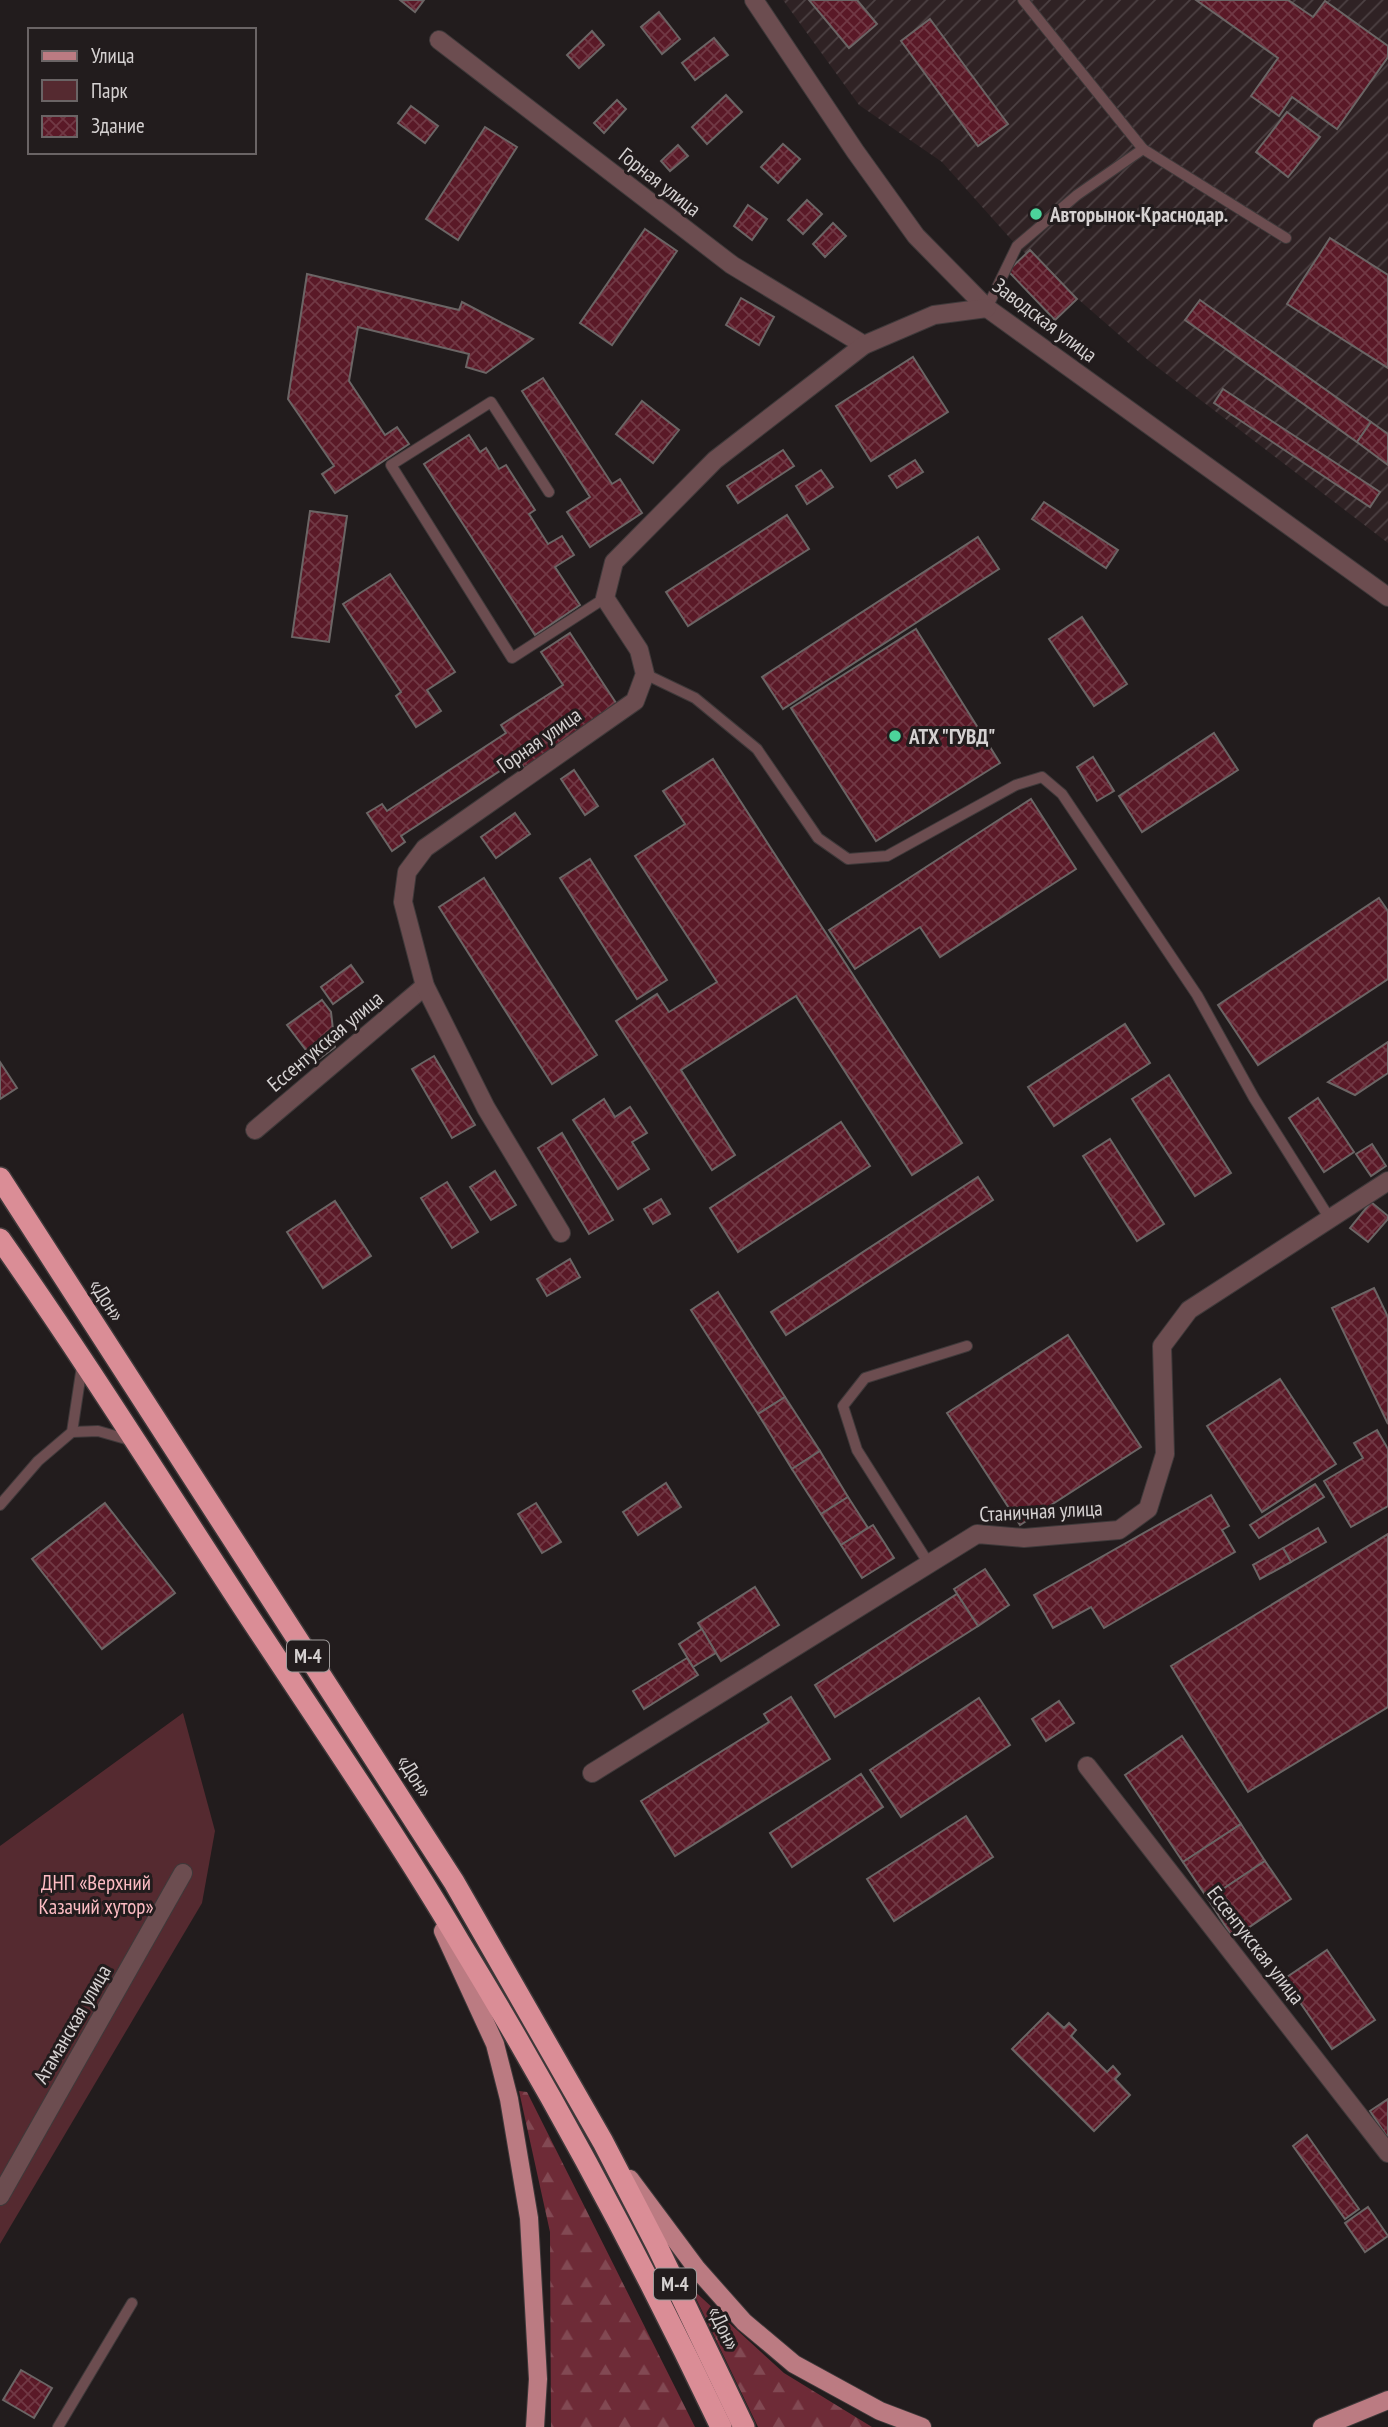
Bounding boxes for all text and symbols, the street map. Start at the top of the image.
legend [28,28,256,154]
text: Улица [91,42,134,69]
text: Парк [91,77,128,104]
text: Здание [91,112,145,139]
street label: Горная улица [614,142,706,222]
place label: Авторынок-Краснодар. [1049,201,1228,228]
marker: Авторынок-Краснодар. [1028,206,1044,222]
street label: Заводская улица [987,272,1103,368]
street label: Горная улица [492,701,586,779]
place label: АТХ "ГУВД" [908,723,995,750]
marker: АТХ "ГУВД" [887,728,903,744]
street label: Ессентукская улица [261,985,389,1097]
street label: «Дон» [83,1274,131,1326]
street label: Станичная улица [979,1494,1103,1528]
road number: М-4 [287,1640,329,1672]
street label: «Дон» [391,1750,439,1802]
park label: ДНП «Верхний Казачий хутор» [38,1869,154,1920]
street label: Ессентукская улица [1201,1880,1311,2010]
street label: Атаманская улица [27,1960,117,2088]
road number: М-4 [654,2268,696,2300]
street label: «Дон» [702,2302,746,2354]

